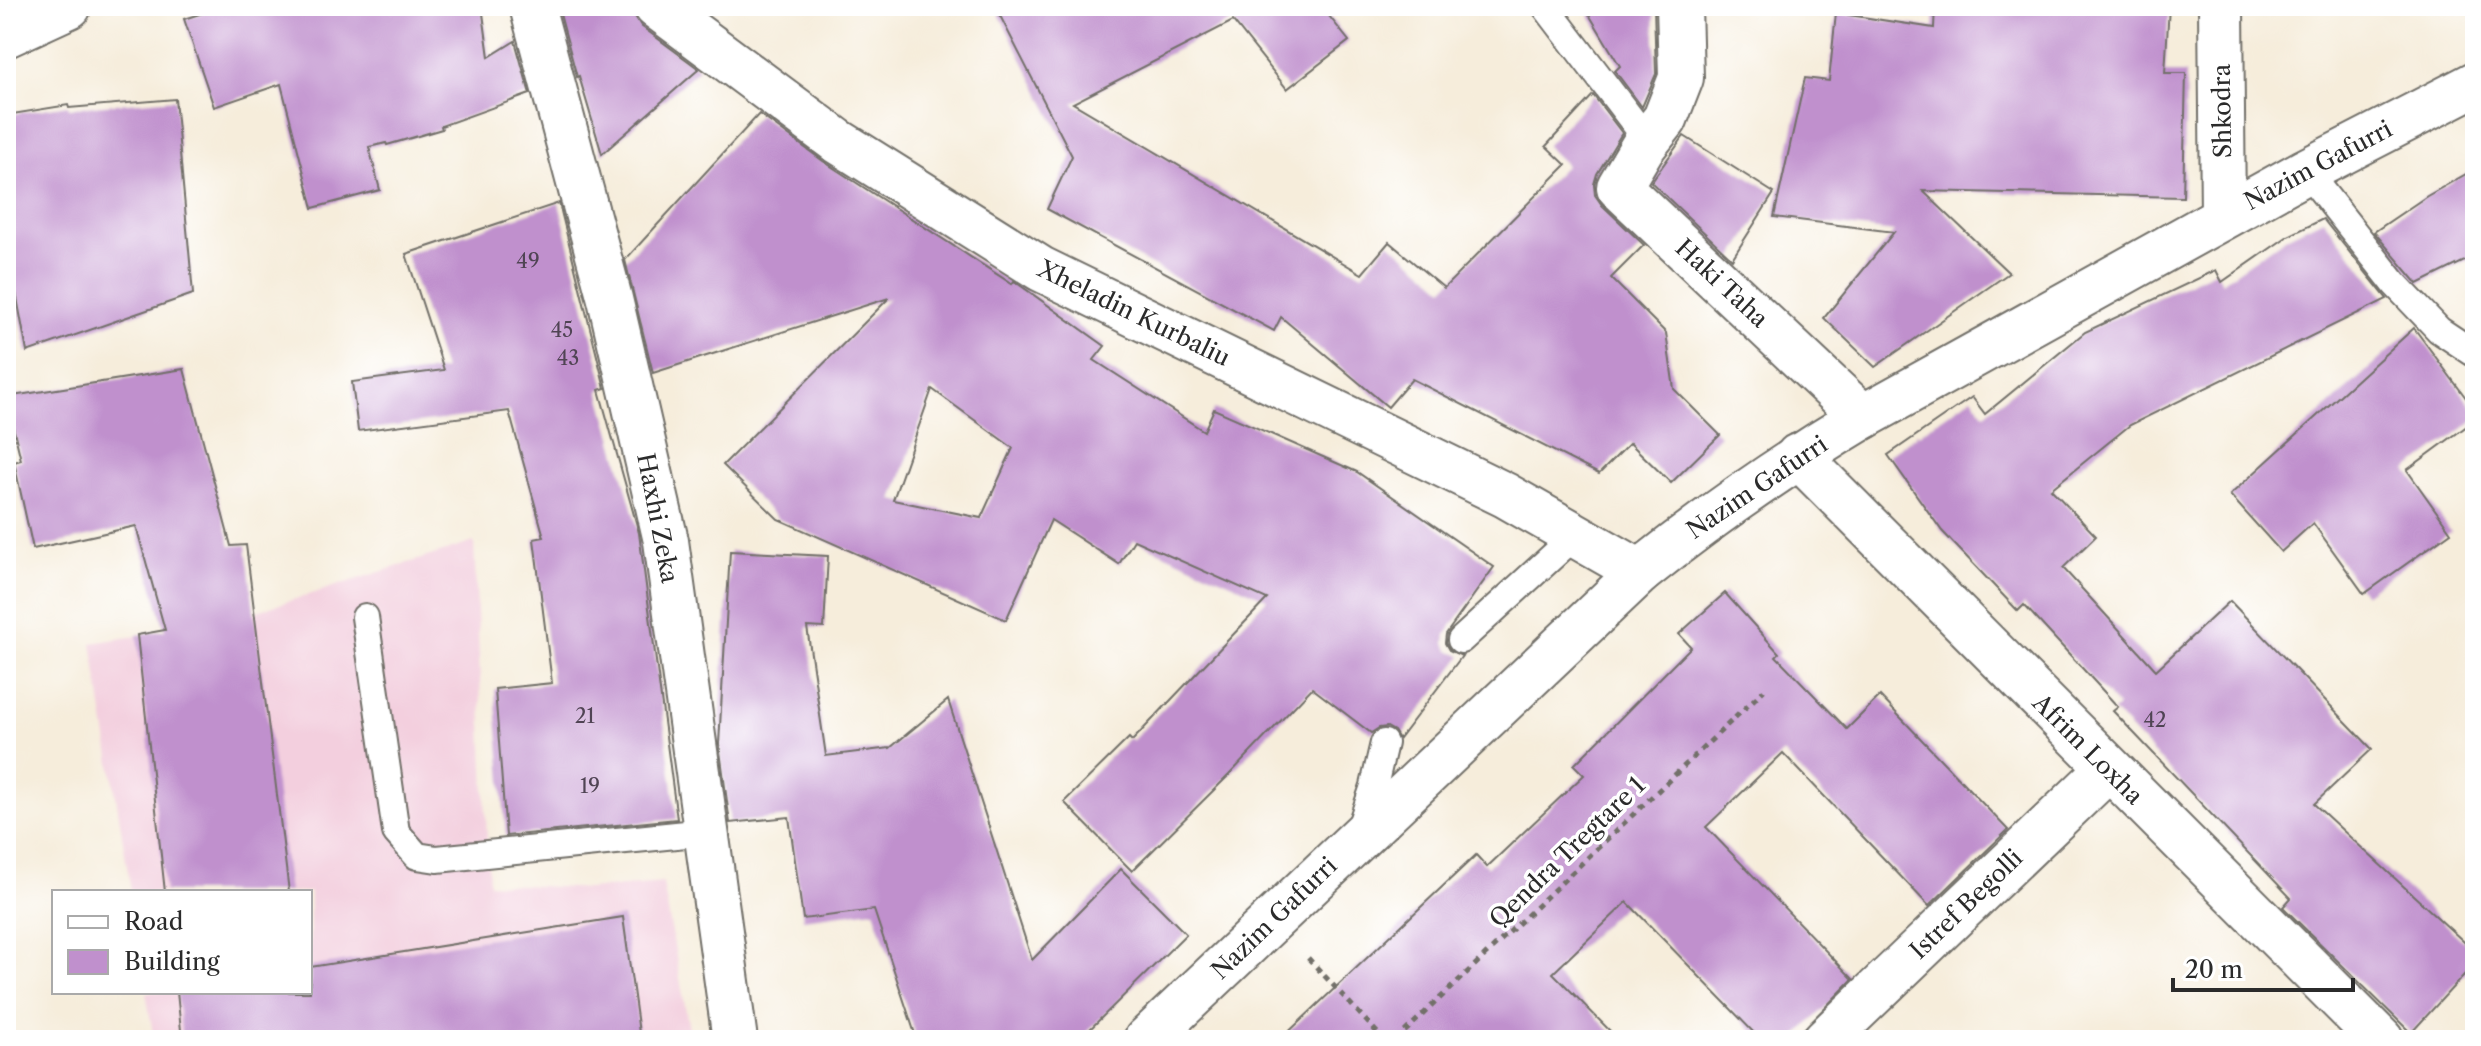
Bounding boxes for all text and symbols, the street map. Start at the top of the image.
street label: Shkodra [2207,63,2237,158]
street label: Nazim Gafurri [2239,114,2397,216]
street label: Haki Taha [1670,233,1775,333]
house number: 49 [516,249,540,273]
street label: Xheladin Kurbaliu [1032,253,1235,372]
house number: 45 [551,318,573,342]
house number: 43 [557,346,579,370]
street label: Nazim Gafurri [1681,429,1833,545]
street label: Haxhi Zeka [631,451,685,586]
street label: Afrim Loxha [2026,687,2149,810]
house number: 21 [575,704,596,728]
house number: 42 [2143,708,2167,732]
street label: Qendra Tregtare 1 [1483,771,1651,933]
house number: 19 [580,774,600,798]
street label: Istref Begolli [1904,843,2028,965]
street label: Nazim Gafurri [1205,851,1343,985]
legend [52,890,312,994]
text: Road [124,907,184,936]
scale bar [2173,942,2353,992]
text: Building [124,947,220,976]
text: 20 m [2185,955,2243,984]

